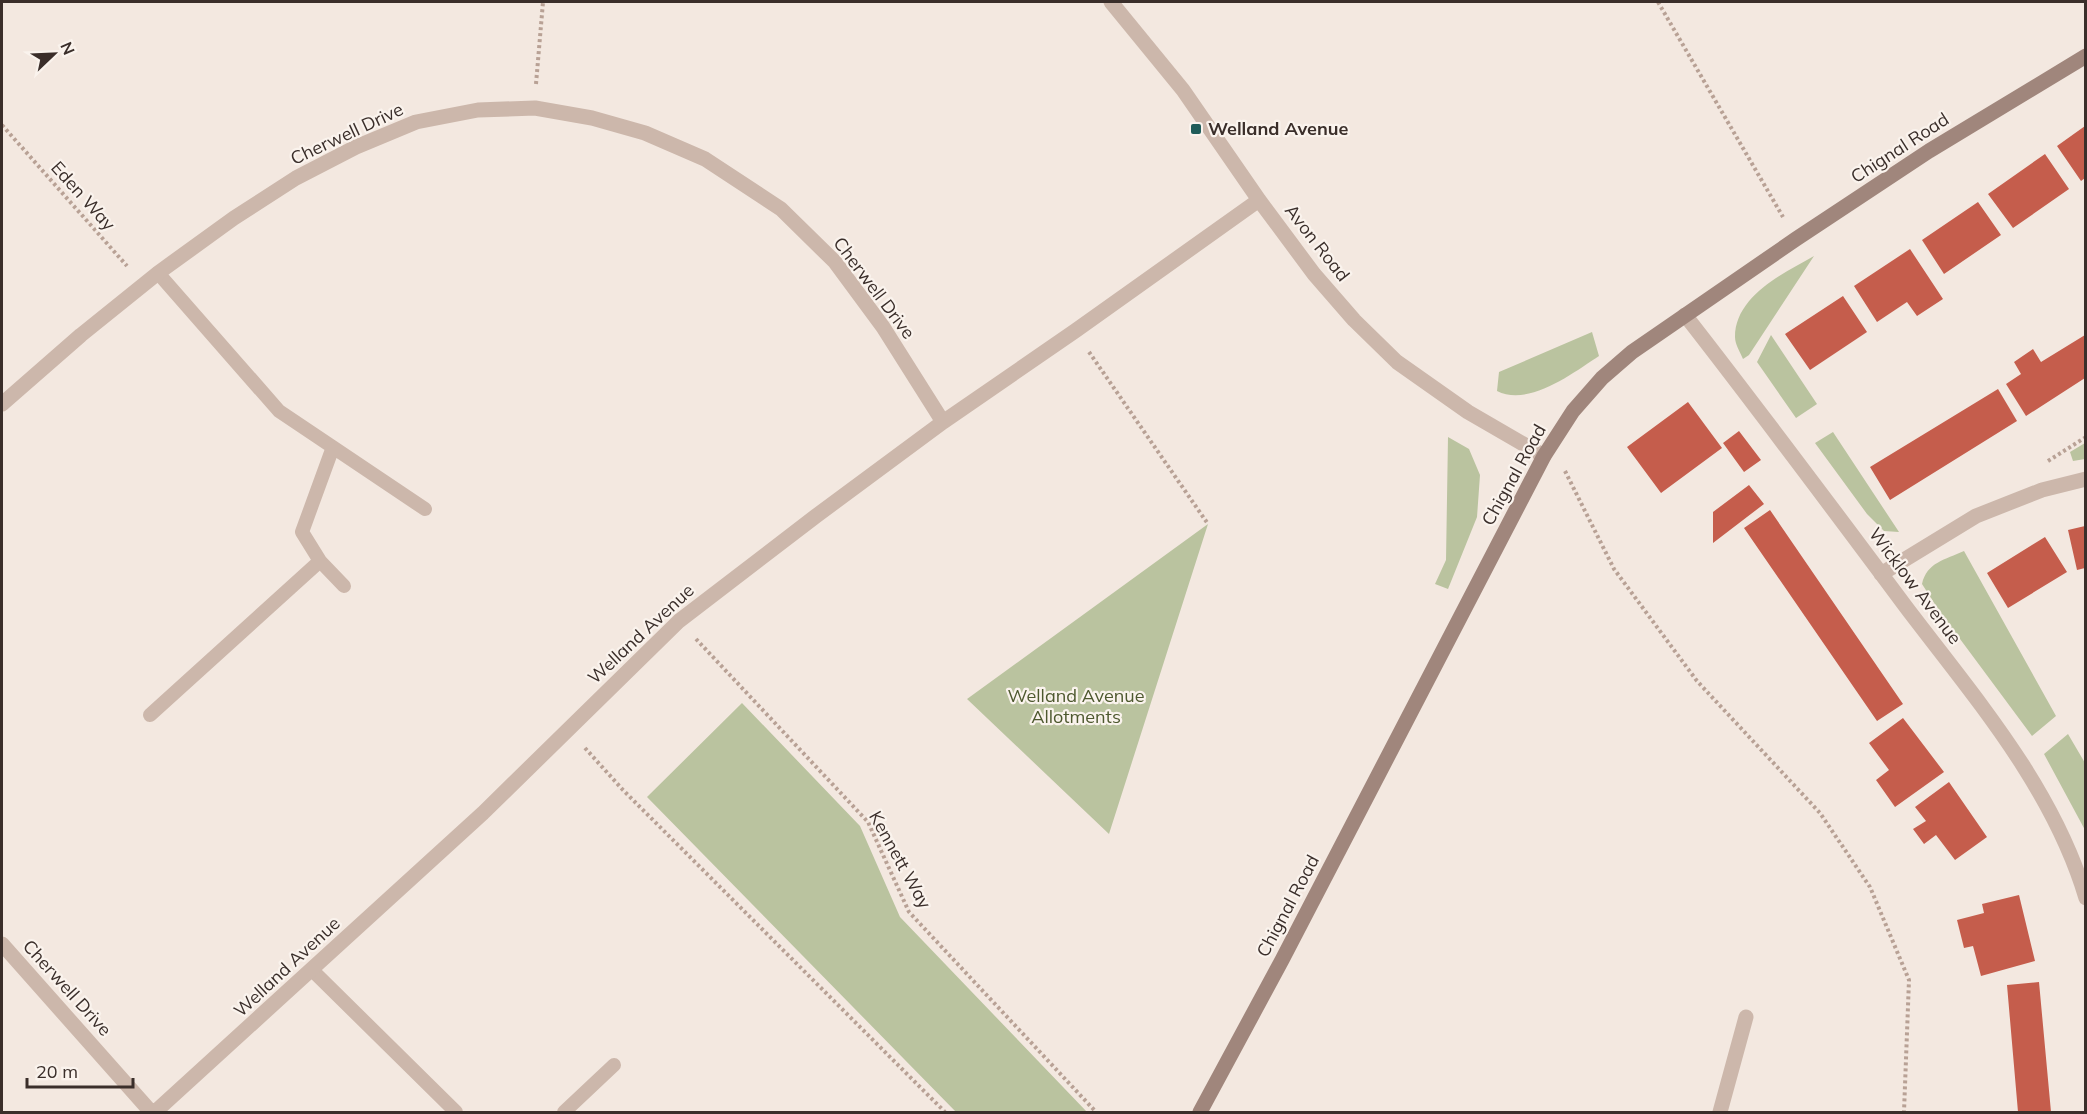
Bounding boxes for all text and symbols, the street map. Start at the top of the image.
north arrow [24,24,84,84]
text: N [56,39,79,58]
street label: Cherwell Drive [287,97,407,170]
street label: Chignal Road [1846,107,1953,188]
place label: Welland Avenue [1208,117,1348,140]
marker: Welland Avenue [1189,122,1203,136]
street label: Eden Way [46,156,121,235]
street label: Avon Road [1280,199,1355,286]
street label: Cherwell Drive [829,232,920,343]
street label: Chignal Road [1476,420,1551,530]
street label: Wicklow Avenue [1864,523,1967,649]
street label: Welland Avenue [583,579,699,689]
park label: Welland Avenue Allotments [1008,684,1144,728]
street label: Kennett Way [864,807,937,913]
street label: Chignal Road [1251,851,1324,961]
street label: Welland Avenue [229,912,345,1022]
street label: Cherwell Drive [18,935,117,1041]
scale bar [27,1051,134,1089]
text: 20 m [36,1060,78,1083]

